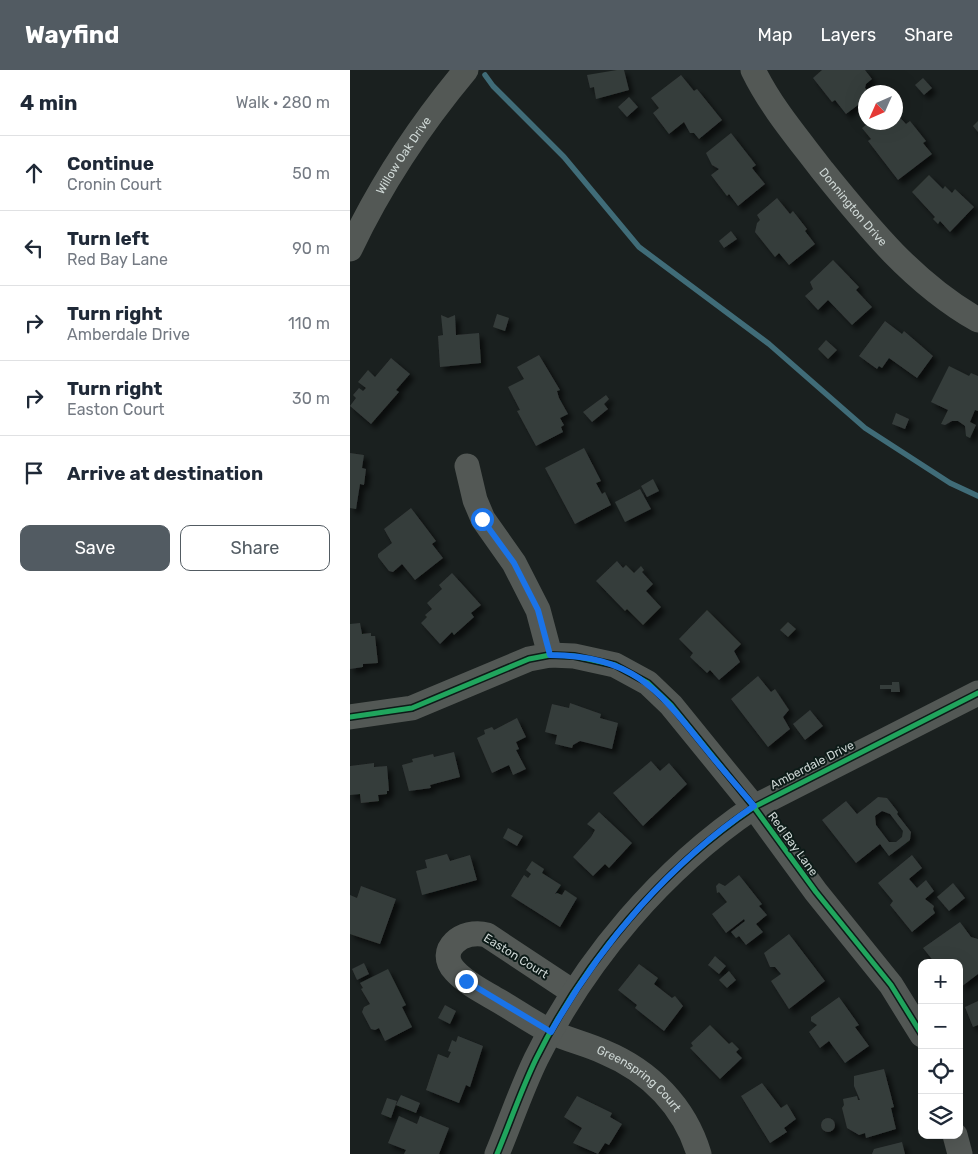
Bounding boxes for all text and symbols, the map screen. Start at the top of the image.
text: Wayfind [25,21,119,49]
text: Map [758,24,793,46]
text: Layers [821,24,876,46]
text: Share [904,24,953,46]
north arrow [858,85,903,130]
text: 4 min [20,90,78,115]
text: Walk · 280 m [236,93,330,112]
street label: Willow Oak Drive [373,114,434,197]
text: Continue [67,152,154,175]
icon: ahead [20,159,48,187]
text: 50 m [292,164,330,183]
street label: Donnington Drive [816,165,890,249]
text: Cronin Court [67,175,162,194]
text: Turn left [67,227,149,250]
icon: left [20,234,48,262]
text: 90 m [292,239,330,258]
text: Red Bay Lane [67,250,168,269]
text: Turn right [67,302,162,325]
icon: right [20,309,48,337]
text: 110 m [288,314,330,333]
text: Amberdale Drive [67,325,190,344]
text: Turn right [67,377,162,400]
icon: right [20,384,48,412]
text: 30 m [292,389,330,408]
text: Easton Court [67,400,165,419]
icon: arrive [20,459,48,487]
text: Arrive at destination [67,462,263,485]
route start [471,508,494,531]
button: Save [20,525,170,571]
button: Share [180,525,330,571]
street label: Amberdale Drive [768,738,857,792]
street label: Red Bay Lane [765,809,821,879]
street label: Easton Court [481,931,551,981]
map controls [918,959,963,1139]
button: + [918,959,963,1004]
route end [455,970,478,993]
button: − [918,1004,963,1049]
street label: Greenspring Court [595,1043,684,1115]
button: locate [918,1049,963,1094]
button: layers [918,1094,963,1139]

